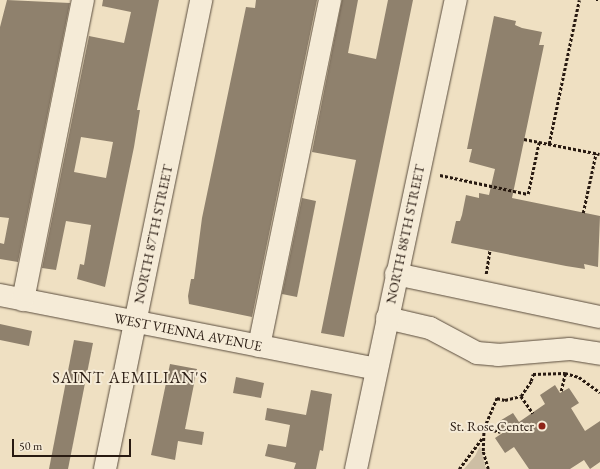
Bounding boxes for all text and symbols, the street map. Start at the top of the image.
street label: NORTH 87TH STREET [130,163,176,305]
street label: NORTH 88TH STREET [382,163,428,305]
street label: WEST VIENNA AVENUE [113,309,263,355]
district label: SAINT AEMILIAN'S [52,368,208,388]
place label: St. Rose Center [450,418,534,434]
marker: St. Rose Center [537,421,547,431]
scale bar [14,431,133,457]
text: 50 m [19,438,42,454]

